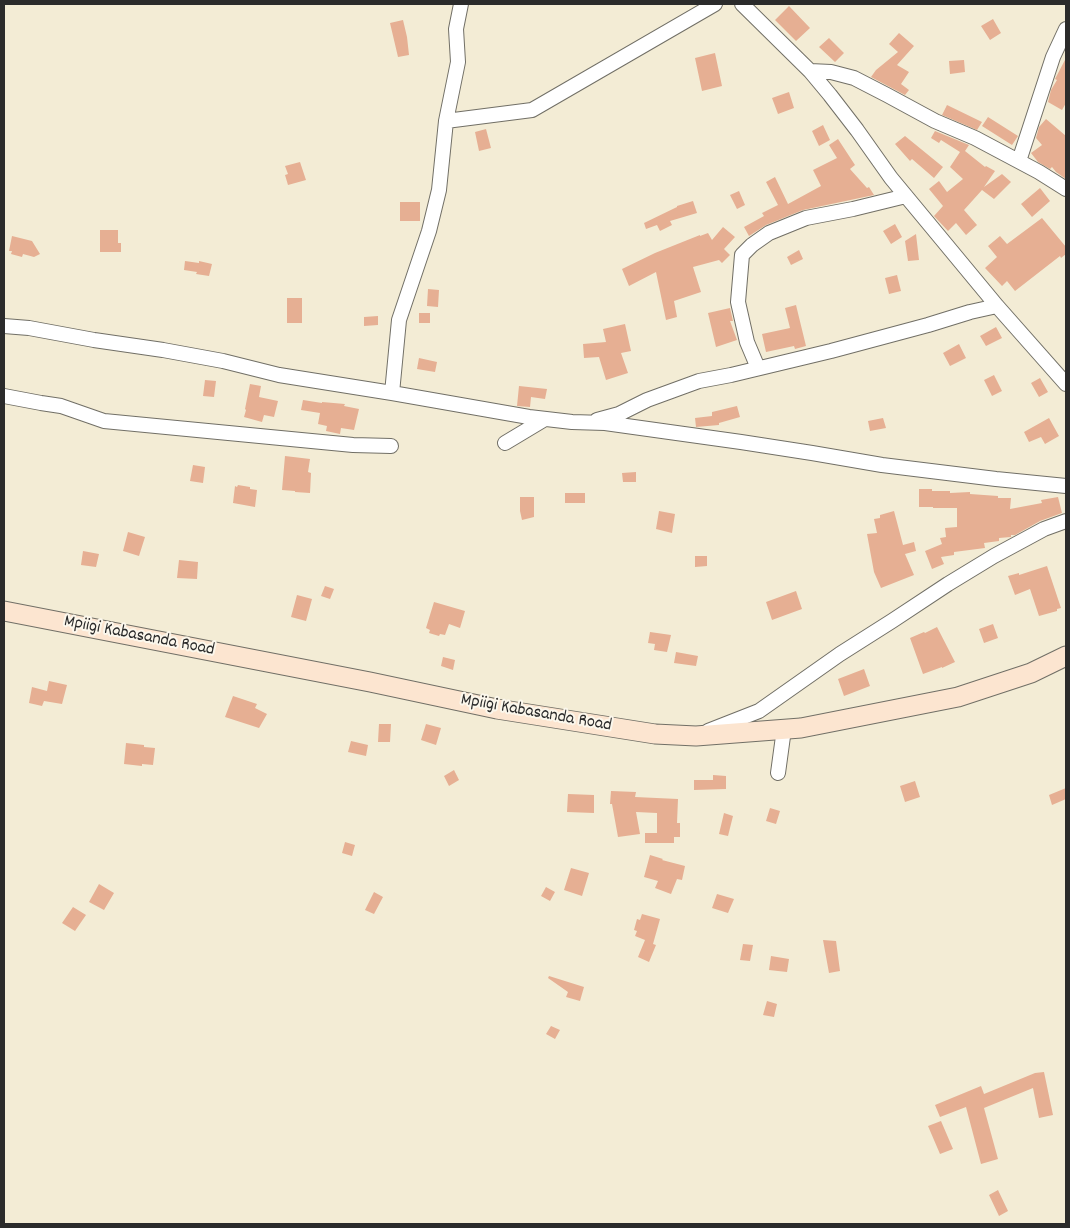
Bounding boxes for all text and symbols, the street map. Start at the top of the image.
street label: Mpiigi Kabasanda Road [62,612,216,662]
street label: Mpiigi Kabasanda Road [459,690,613,738]

